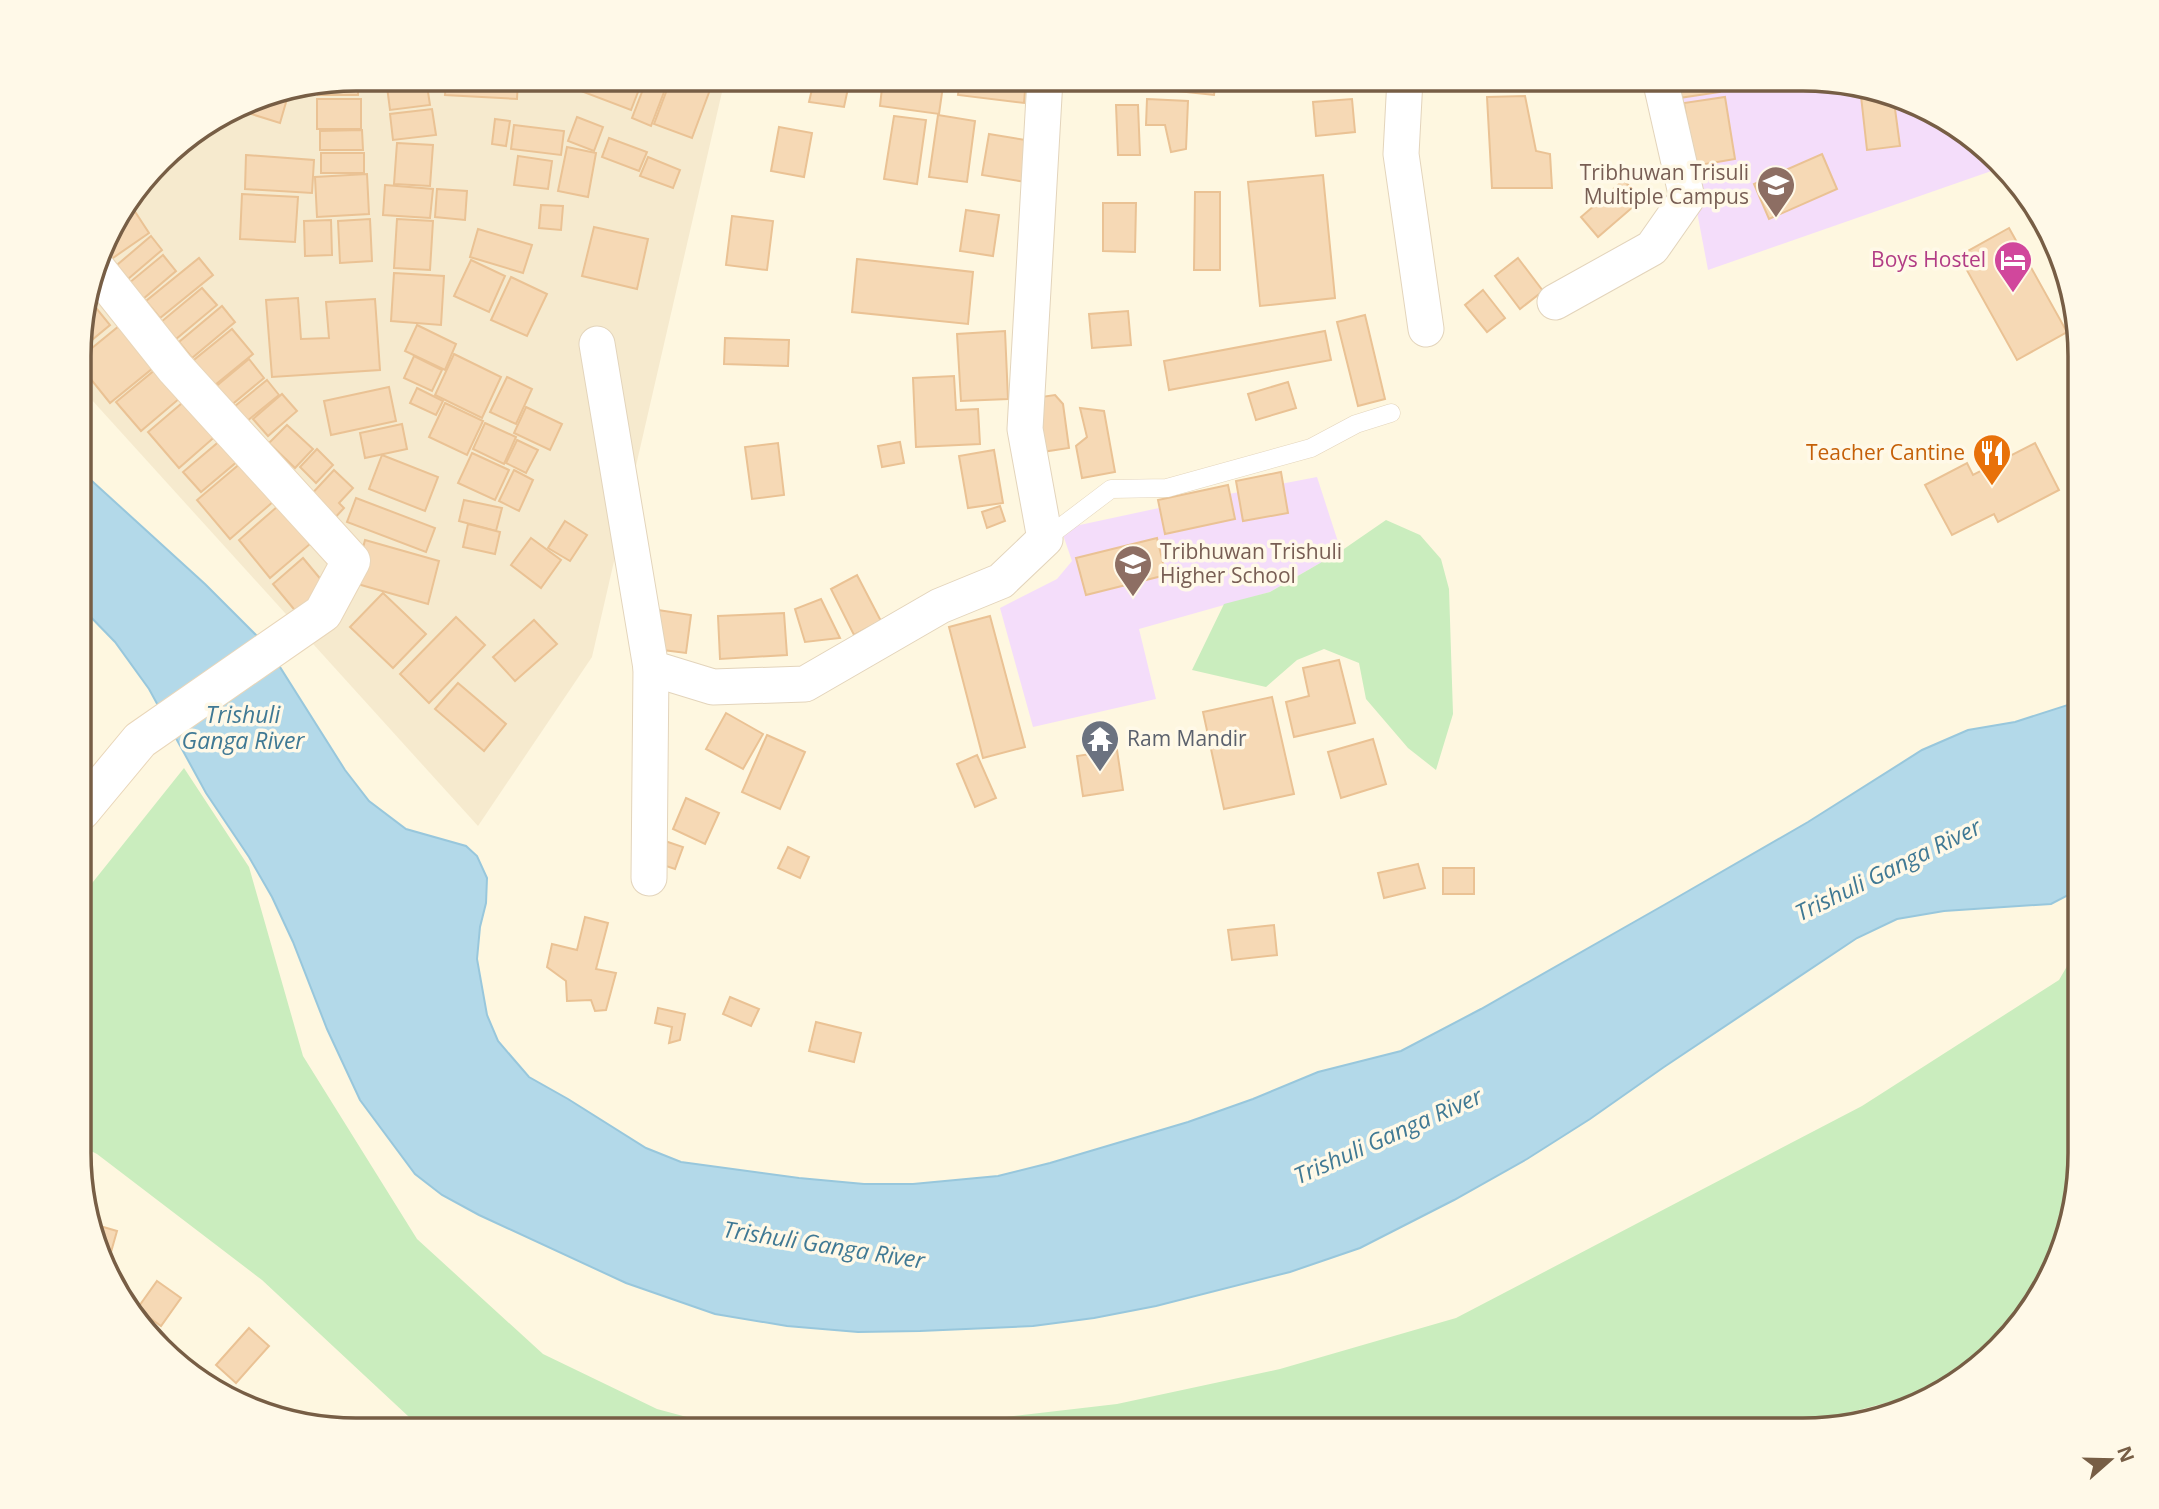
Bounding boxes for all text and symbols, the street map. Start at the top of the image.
place label: Tribhuwan Trisuli Multiple Campus [1580,158,1749,210]
school or university icon: Tribhuwan Trisuli Multiple Campus [1755,164,1797,219]
hotel icon: Boys Hostel [1992,239,2034,294]
place label: Boys Hostel [1871,245,1986,273]
restaurant icon: Teacher Cantine [1971,432,2013,487]
place label: Teacher Cantine [1806,438,1965,466]
place label: Tribhuwan Trishuli Higher School [1160,537,1342,589]
school or university icon: Tribhuwan Trishuli Higher School [1112,543,1154,598]
water label: Trishuli Ganga River [182,698,305,756]
temple icon: Ram Mandir [1079,718,1121,773]
place label: Ram Mandir [1127,724,1247,752]
water label: Trishuli Ganga River [1789,810,1987,928]
water label: Trishuli Ganga River [1288,1079,1488,1191]
water label: Trishuli Ganga River [721,1212,928,1276]
north arrow [2075,1425,2145,1495]
text: N [2111,1442,2141,1466]

